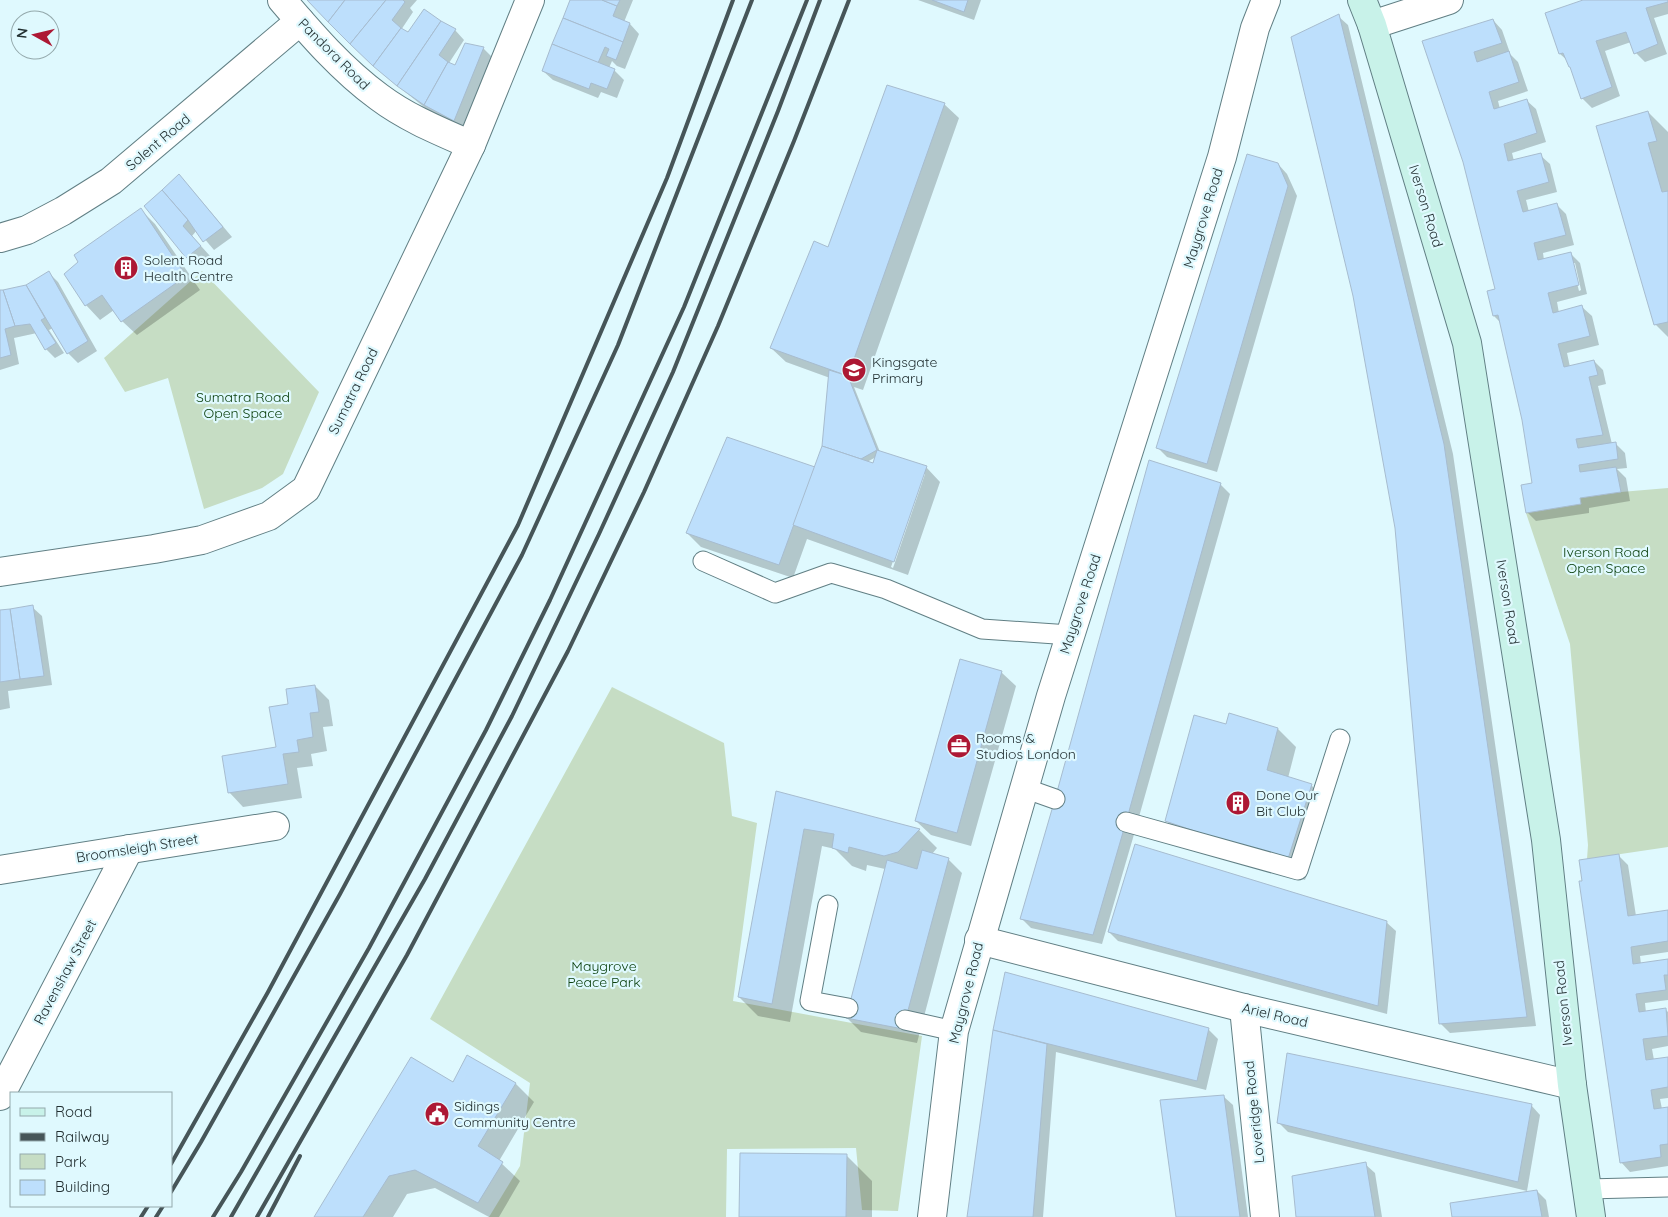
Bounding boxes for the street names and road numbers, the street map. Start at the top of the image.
street label: Pandora Road [294,14,374,94]
street label: Solent Road [122,110,194,174]
street label: Iverson Road [1405,162,1447,250]
street label: Maygrove Road [1179,166,1227,270]
street label: Sumatra Road [324,345,382,437]
street label: Maygrove Road [1055,552,1105,656]
street label: Iverson Road [1492,558,1524,646]
street label: Broomsleigh Street [75,829,199,867]
street label: Ravenshaw Street [30,916,100,1028]
street label: Maygrove Road [945,940,987,1046]
street label: Iverson Road [1550,959,1576,1047]
street label: Ariel Road [1240,999,1310,1031]
street label: Loveridge Road [1240,1060,1268,1164]

